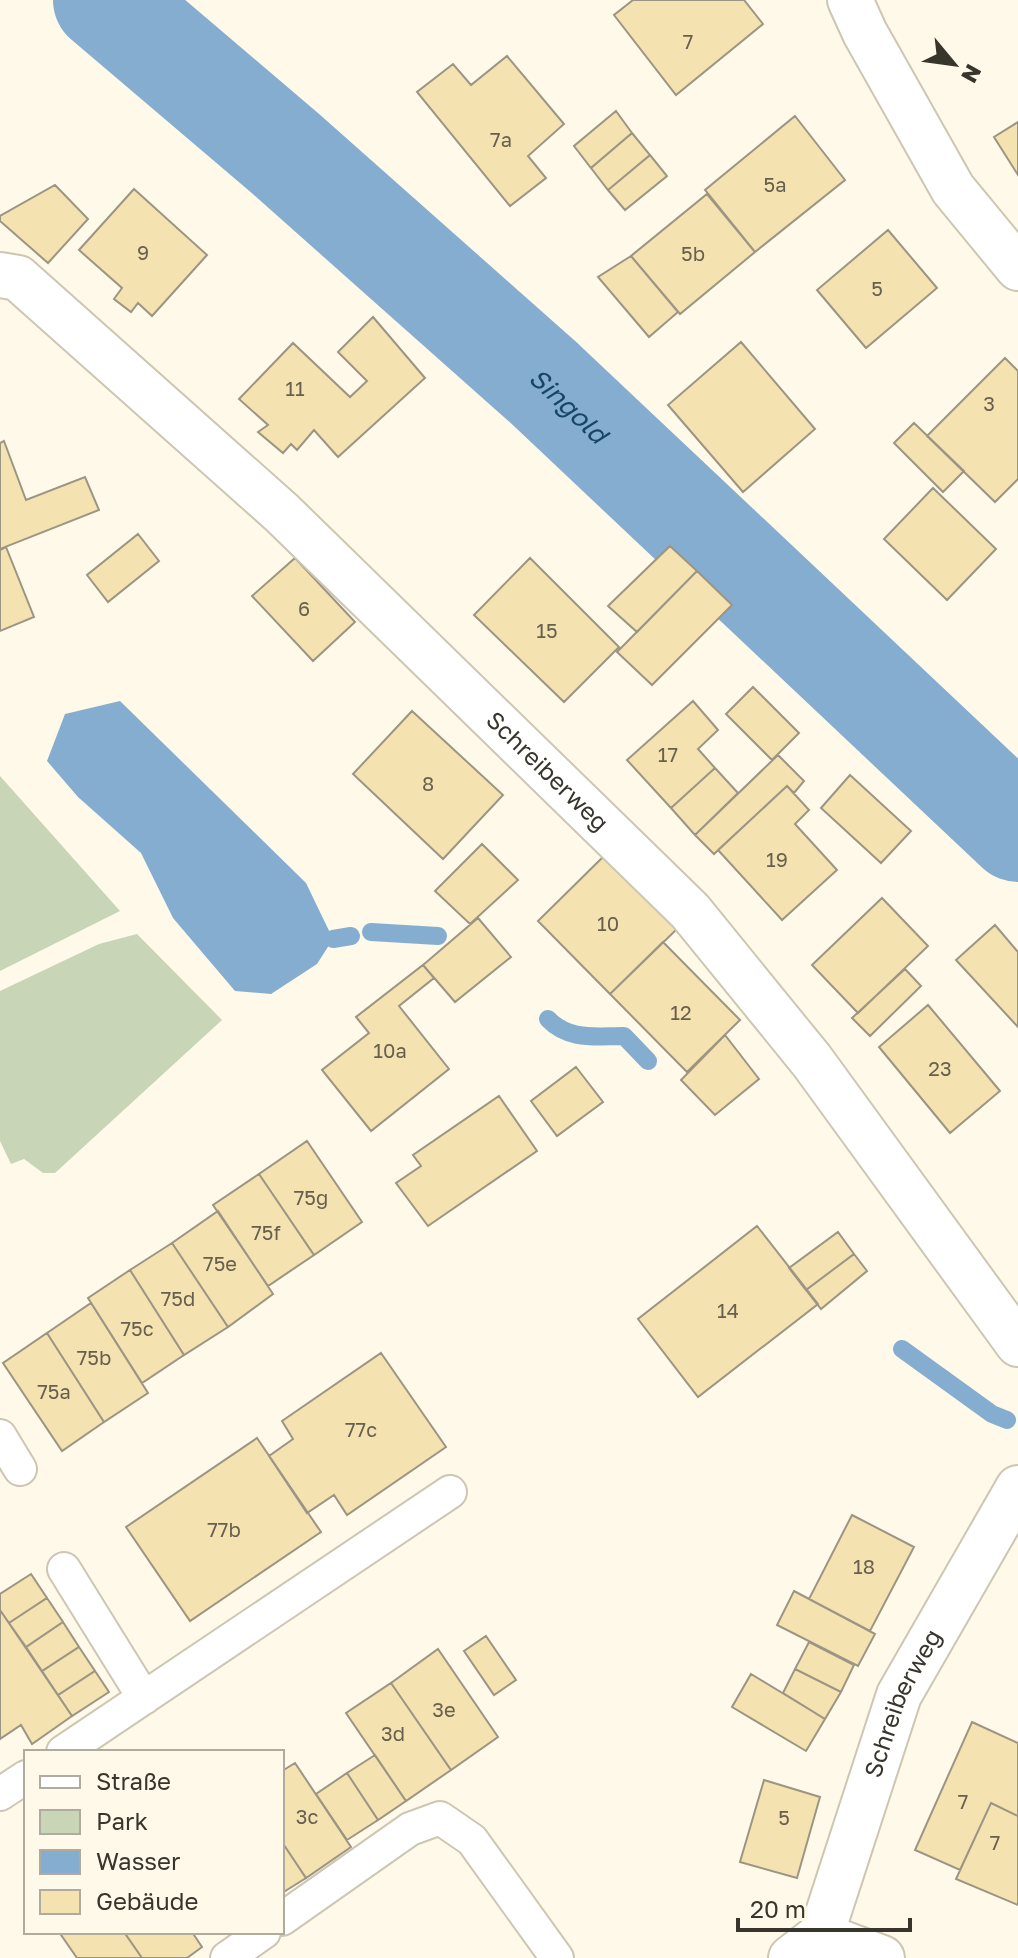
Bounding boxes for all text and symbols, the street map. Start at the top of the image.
north arrow [914,24,994,104]
house number: 7 [683,29,693,53]
text: N [956,60,988,88]
house number: 7a [490,127,512,151]
house number: 5a [764,172,786,196]
house number: 9 [137,240,149,264]
house number: 5b [681,241,705,265]
house number: 5 [871,276,883,300]
water label: Singold [523,362,616,452]
house number: 11 [285,376,305,400]
house number: 3 [983,391,995,415]
house number: 6 [298,596,310,620]
house number: 15 [536,618,558,642]
street label: Schreiberweg [481,705,615,836]
house number: 17 [658,742,678,766]
house number: 8 [422,771,434,795]
house number: 19 [766,847,788,871]
house number: 10 [597,911,619,935]
house number: 12 [670,1000,692,1024]
house number: 10a [373,1038,407,1062]
house number: 23 [928,1056,952,1080]
house number: 75g [294,1185,328,1209]
house number: 75f [251,1220,281,1244]
house number: 75e [203,1251,237,1275]
house number: 75d [161,1286,195,1310]
house number: 14 [717,1298,739,1322]
house number: 75c [120,1316,154,1340]
house number: 75b [77,1345,111,1369]
house number: 75a [37,1379,71,1403]
house number: 77c [345,1417,377,1441]
house number: 77b [207,1517,241,1541]
house number: 18 [853,1554,875,1578]
street label: Schreiberweg [857,1624,947,1781]
house number: 3e [432,1697,456,1721]
house number: 3d [381,1721,405,1745]
legend [24,1750,284,1934]
text: Straße [96,1766,171,1795]
house number: 7 [958,1789,968,1813]
house number: 3c [296,1804,318,1828]
house number: 5 [778,1805,790,1829]
text: Park [96,1806,148,1835]
house number: 7 [990,1830,1000,1854]
text: Wasser [96,1846,180,1875]
scale bar [738,1882,910,1932]
text: Gebäude [96,1886,198,1915]
text: 20 m [750,1894,806,1923]

